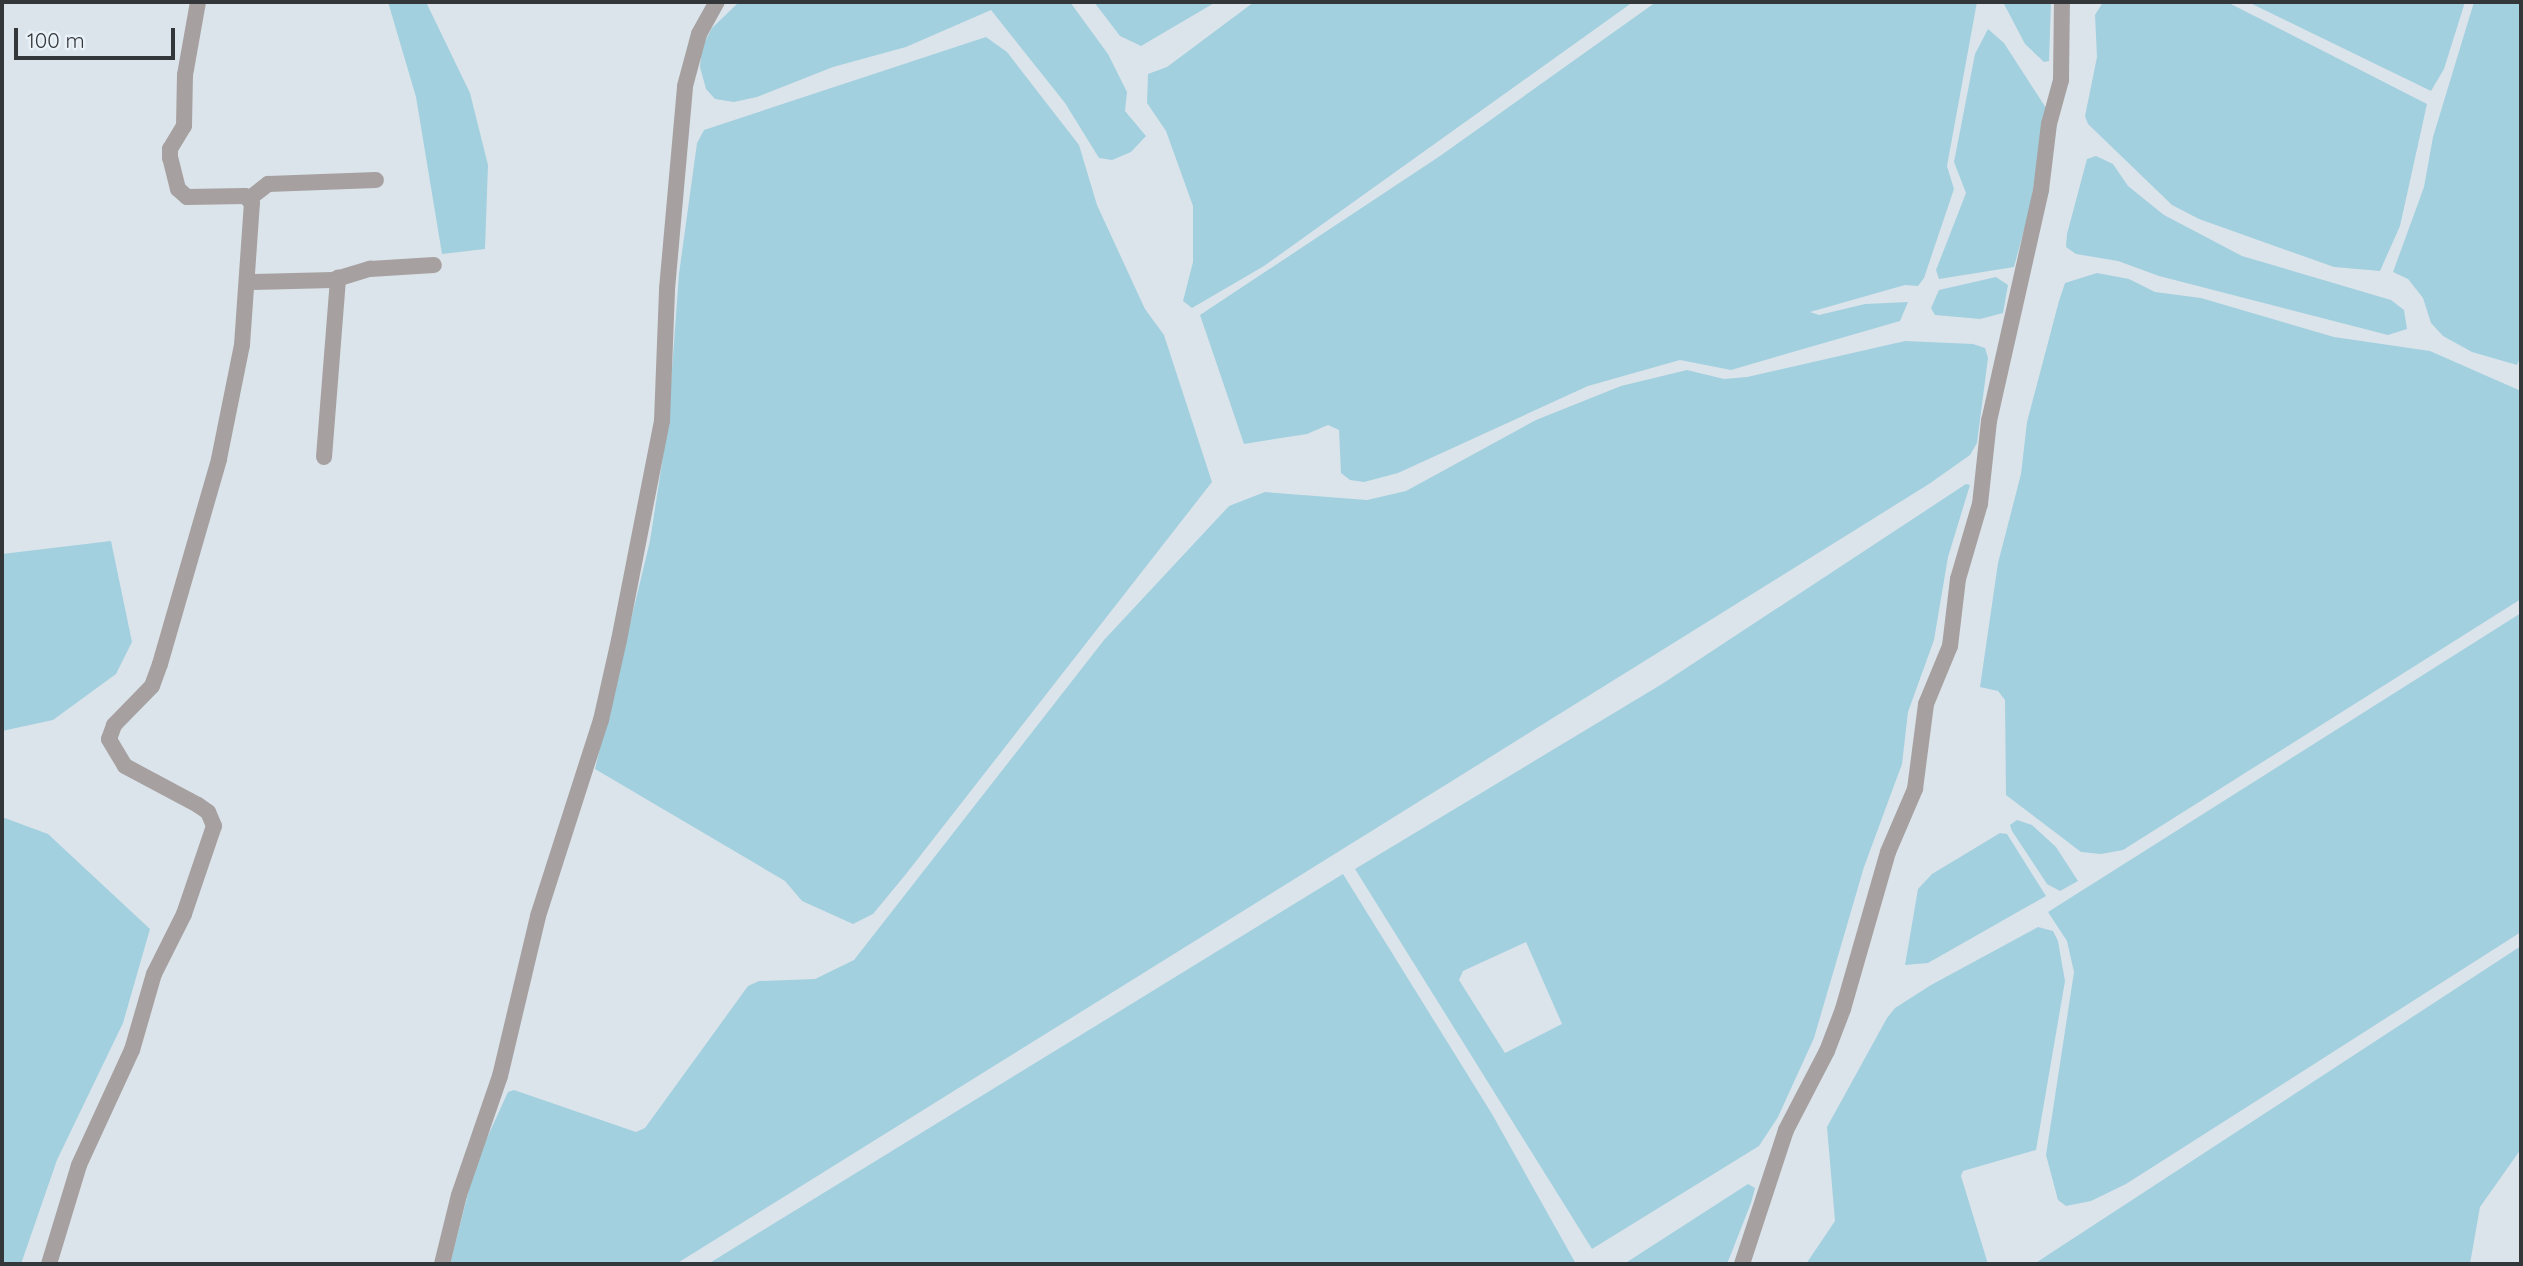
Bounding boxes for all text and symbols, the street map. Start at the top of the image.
scale bar [18,14,178,58]
text: 100 m [27,27,85,53]

